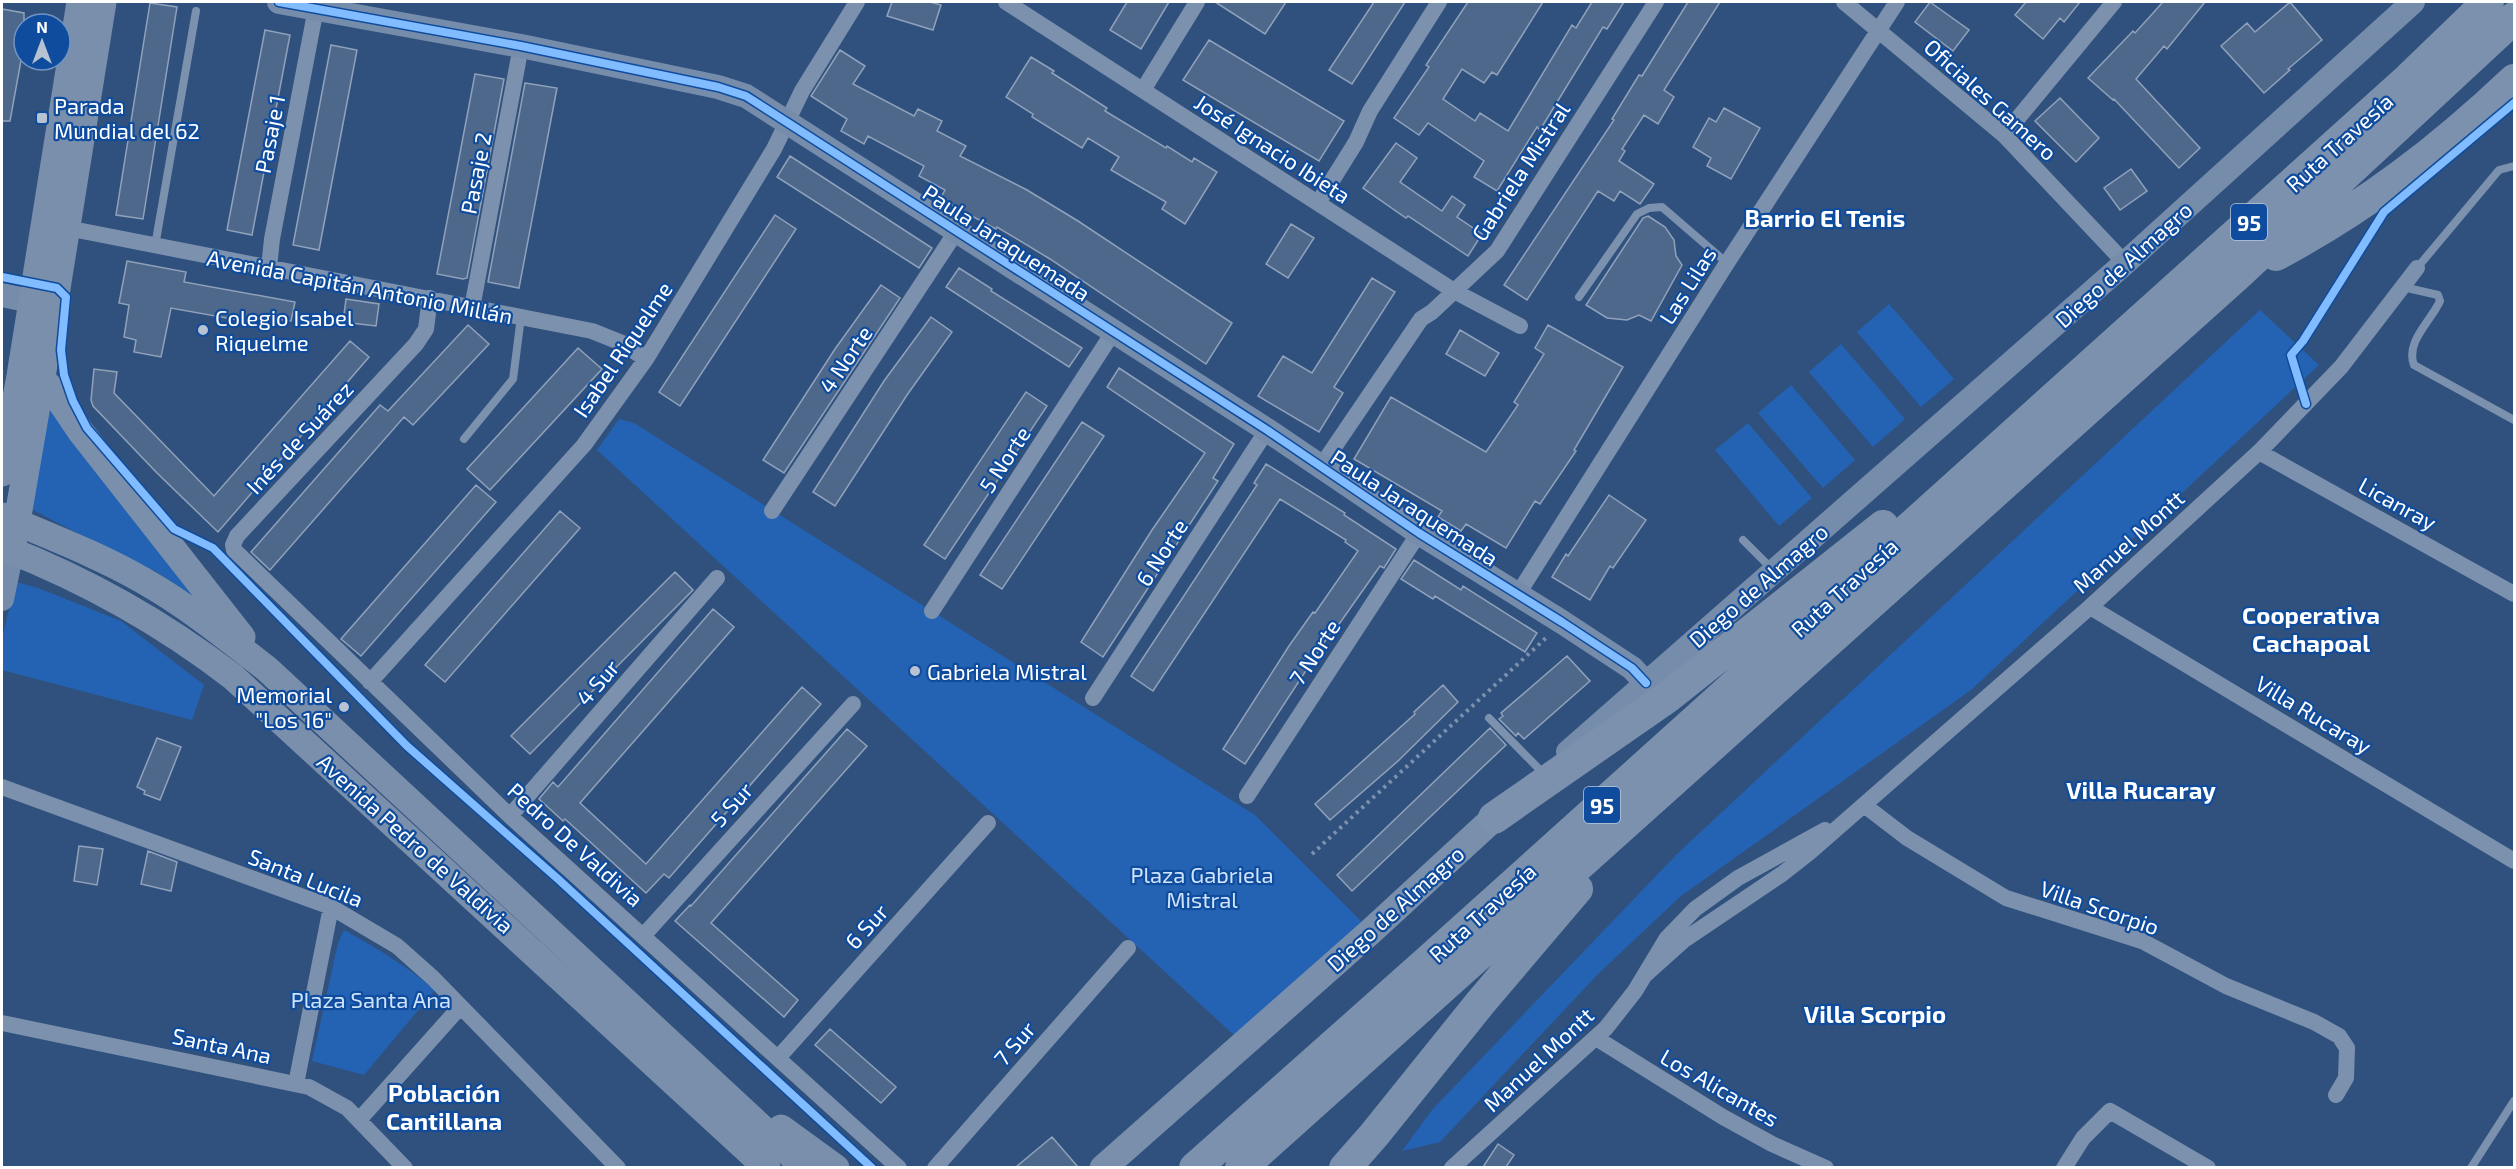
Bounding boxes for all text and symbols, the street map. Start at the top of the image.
north arrow [12,12,72,72]
text: N [36,17,48,36]
street label: Oficiales Gamero [1920,33,2062,165]
street label: Ruta Travesía [2280,87,2398,197]
street label: José Ignacio Ibieta [1190,88,1356,208]
place label: Parada Mundial del 62 [54,92,200,143]
street label: Pasaje 1 [249,93,290,176]
street label: Gabriela Mistral [1466,97,1575,245]
marker: Parada Mundial del 62 [35,111,49,125]
street label: Pasaje 2 [454,130,497,216]
street label: Paula Jaraquemada [919,178,1095,306]
street label: Diego de Almagro [2049,196,2197,332]
district label: Barrio El Tenis [1745,203,1905,232]
road number: 95 [2231,204,2267,240]
street label: Las Lilas [1653,242,1721,328]
street label: Avenida Capitán Antonio Millán [205,244,515,328]
street label: Isabel Riquelme [567,276,677,422]
place label: Colegio Isabel Riquelme [215,304,354,355]
street label: 4 Norte [813,320,877,398]
marker: Colegio Isabel Riquelme [196,323,210,337]
street label: Inés de Suárez [240,375,358,499]
street label: 5 Norte [973,421,1035,497]
street label: Paula Jaraquemada [1327,443,1503,571]
street label: Licanray [2355,471,2442,535]
street label: Manuel Montt [2067,484,2189,598]
street label: 6 Norte [1130,514,1192,590]
street label: Diego de Almagro [1683,518,1833,652]
street label: Ruta Travesía [1785,532,1903,642]
district label: Cooperativa Cachapoal [2242,600,2380,657]
street label: 7 Norte [1283,614,1345,690]
street label: 4 Sur [570,654,624,710]
place label: Gabriela Mistral [927,658,1087,684]
marker: Gabriela Mistral [908,664,922,678]
street label: Villa Rucaray [2251,669,2377,759]
place label: Memorial "Los 16" [236,681,332,732]
marker: Memorial "Los 16" [337,700,351,714]
street label: Avenida Pedro de Valdivia [313,748,519,938]
district label: Villa Rucaray [2066,775,2216,804]
street label: 5 Sur [704,776,758,831]
street label: Pedro De Valdivia [503,777,649,911]
road number: 95 [1584,787,1620,823]
street label: Diego de Almagro [1321,840,1469,976]
street label: Santa Lucila [245,842,367,912]
street label: Ruta Travesía [1423,857,1541,967]
park label: Plaza Gabriela Mistral [1131,861,1273,912]
street label: Villa Scorpio [2037,875,2163,939]
street label: 6 Sur [839,898,893,954]
park label: Plaza Santa Ana [291,986,451,1012]
district label: Villa Scorpio [1804,999,1946,1028]
street label: Manuel Montt [1478,1001,1598,1117]
street label: 7 Sur [988,1016,1040,1070]
street label: Santa Ana [170,1022,274,1068]
street label: Los Alicantes [1656,1043,1784,1131]
district label: Población Cantillana [386,1078,502,1135]

